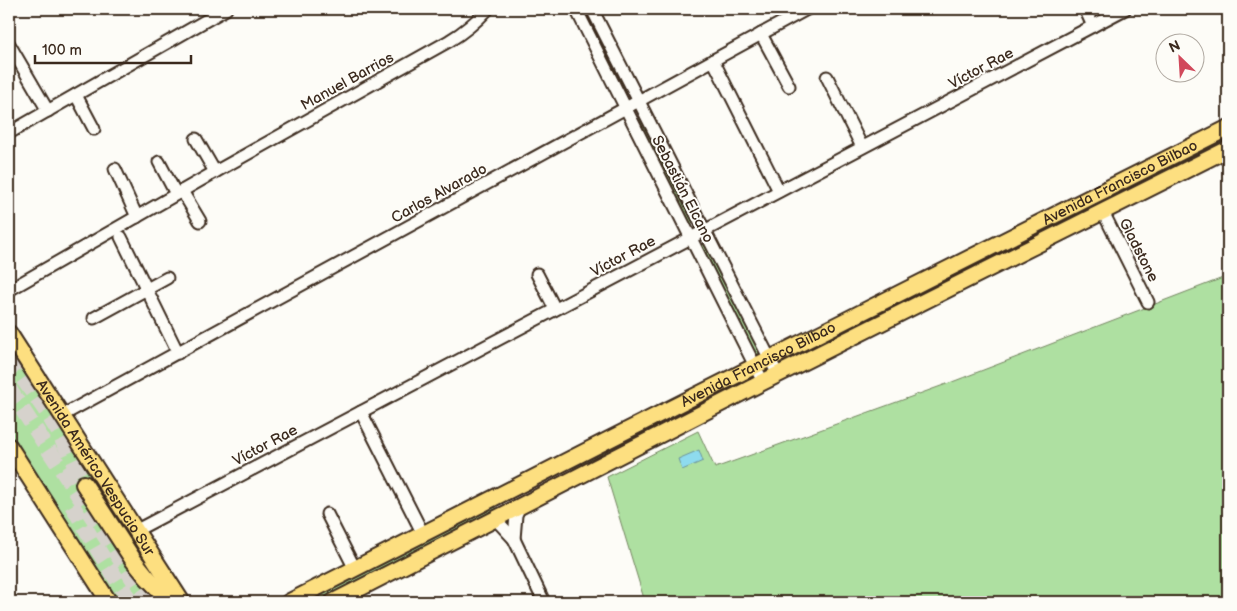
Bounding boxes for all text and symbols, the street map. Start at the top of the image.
scale bar [35,32,191,64]
north arrow [1154,32,1204,82]
text: N [1166,37,1183,57]
text: 100 m [42,41,82,60]
street label: Víctor Rae [945,43,1017,93]
street label: Manuel Barrios [297,48,398,115]
street label: Sebastián Elcano [647,132,718,246]
street label: Avenida Francisco Bilbao [1040,136,1201,230]
street label: Carlos Alvarado [388,159,490,228]
street label: Gladstone [1114,215,1163,285]
street label: Víctor Rae [587,231,659,281]
street label: Avenida Francisco Bilbao [678,318,839,412]
street label: Avenida Américo Vespucio Sur [32,376,159,560]
street label: Víctor Rae [229,420,301,470]

